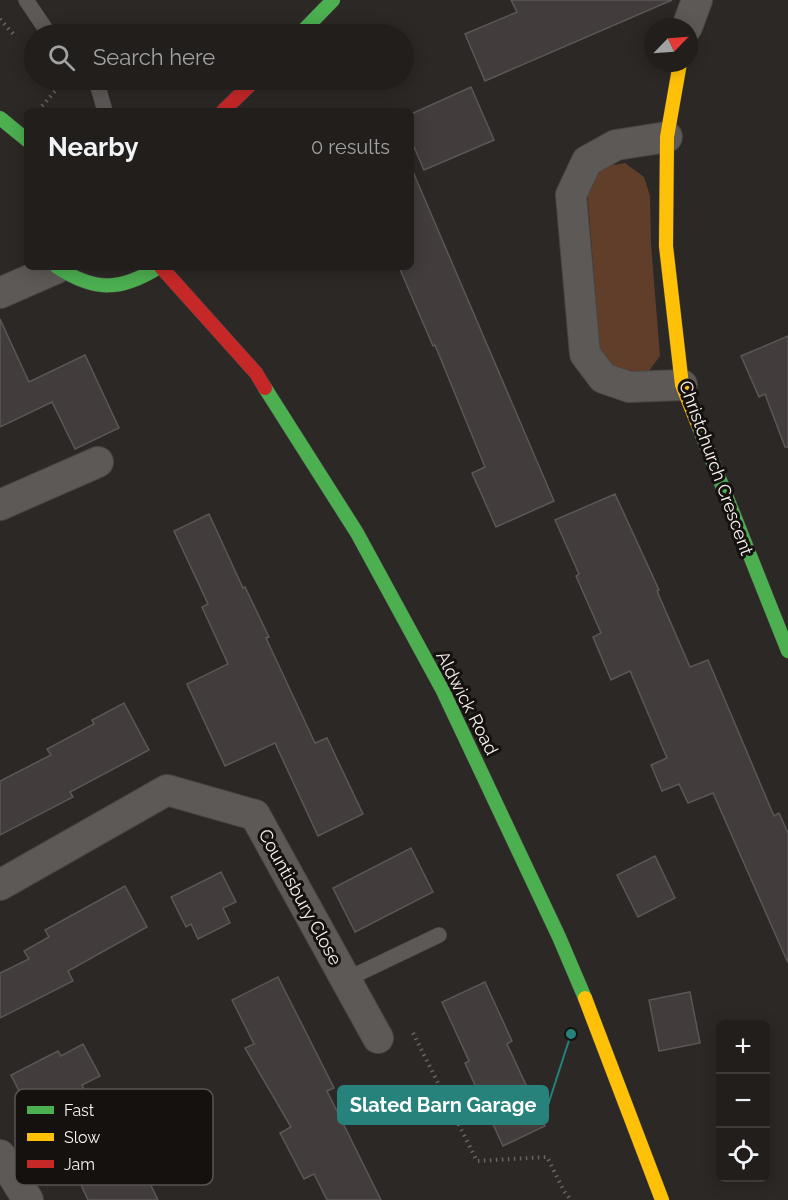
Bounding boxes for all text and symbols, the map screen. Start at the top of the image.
north arrow [644,18,698,72]
search box [24,24,414,90]
icon: search [45,41,78,74]
text: Search here [93,44,215,70]
text: Nearby [48,132,138,162]
text: 0 results [311,135,390,159]
street label: Christchurch Crescent [675,378,758,558]
street label: Aldwick Road [432,647,503,758]
street label: Countisbury Close [254,825,347,969]
map controls [716,1020,770,1182]
button: + [716,1020,770,1074]
button: − [716,1074,770,1128]
callout: Slated Barn Garage [338,1086,548,1124]
legend [15,1089,213,1185]
text: Slated Barn Garage [350,1093,536,1117]
text: Fast [64,1101,95,1120]
text: Slow [64,1128,100,1147]
button: locate [716,1128,770,1182]
text: Jam [64,1155,95,1174]

